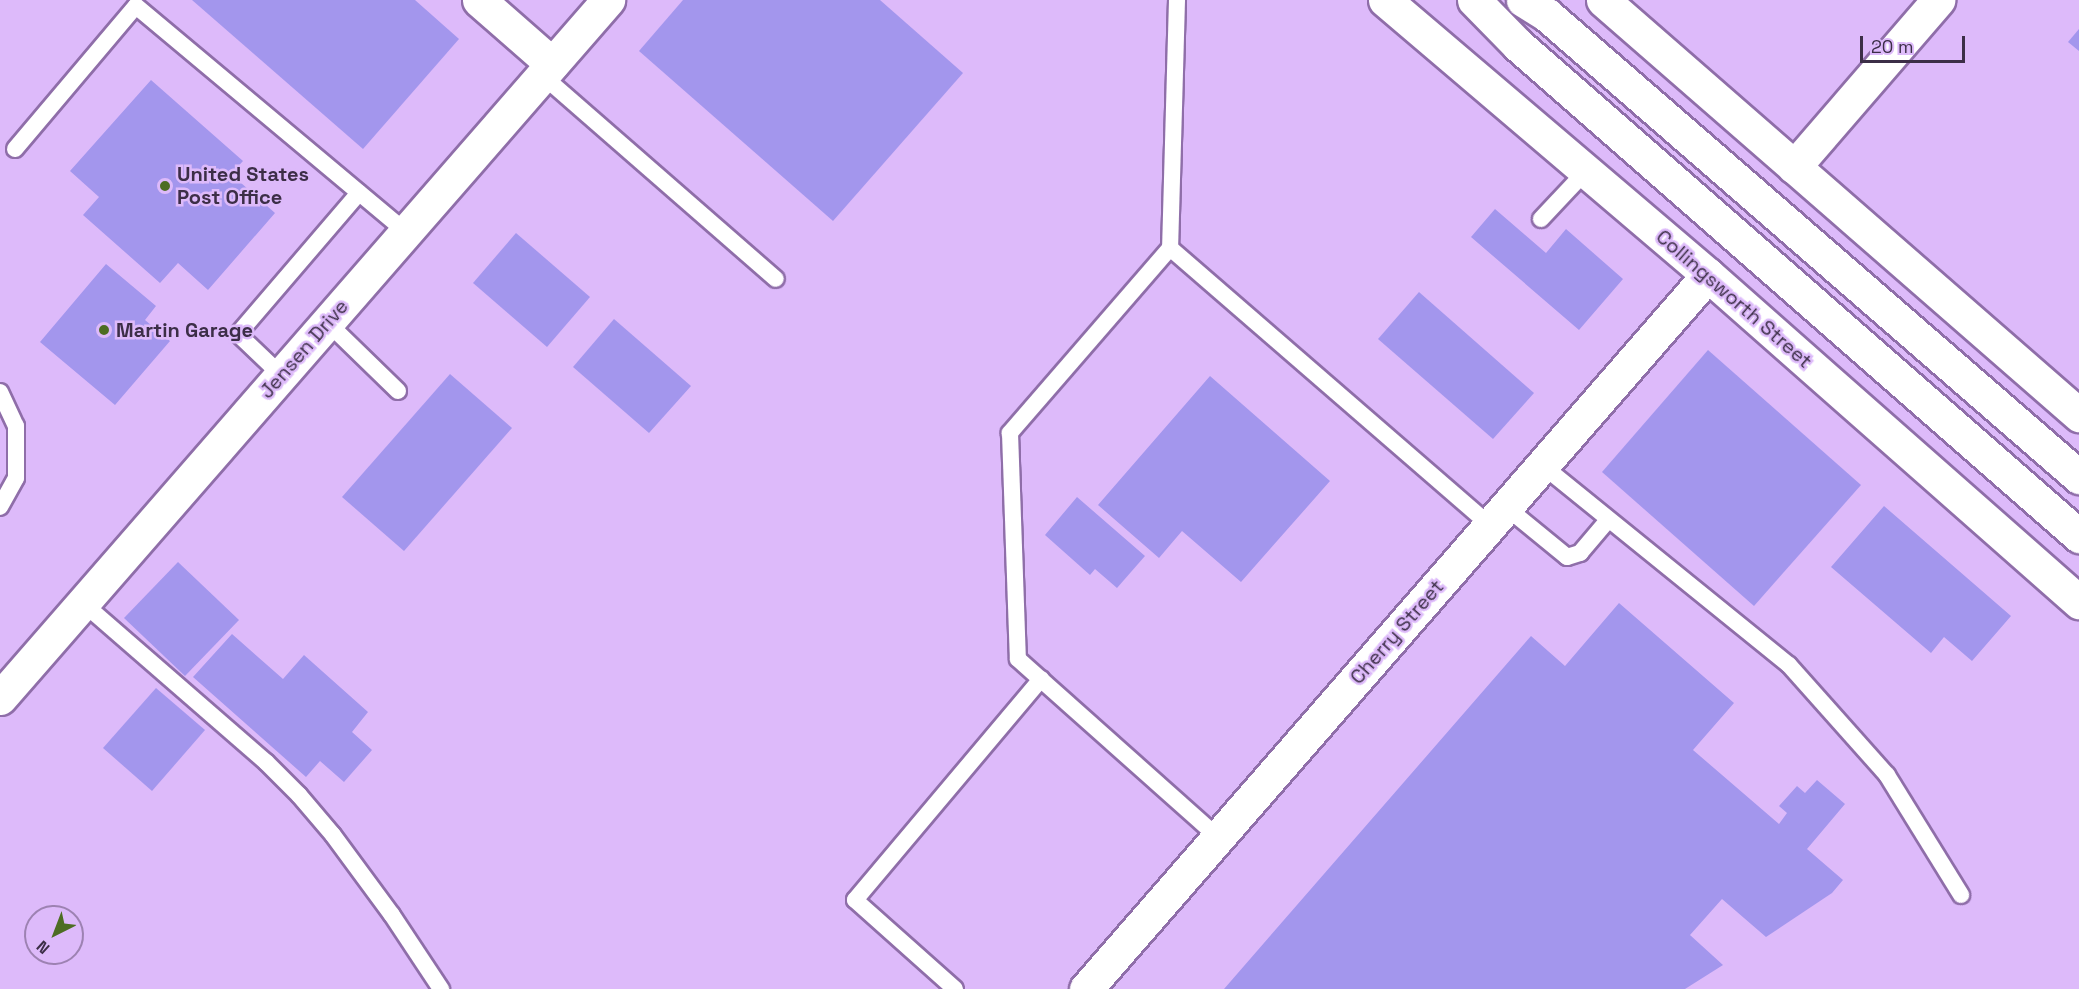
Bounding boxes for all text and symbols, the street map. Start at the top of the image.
scale bar [1863,24,1968,62]
text: 20 m [1871,35,1914,58]
place label: United States Post Office [177,162,309,209]
marker: United States Post Office [158,179,172,193]
street label: Collingsworth Street [1651,225,1817,373]
street label: Jensen Drive [255,295,353,403]
place label: Martin Garage [116,318,253,342]
marker: Martin Garage [97,323,111,337]
street label: Cherry Street [1345,575,1449,689]
north arrow [24,905,84,965]
text: N [32,936,54,959]

